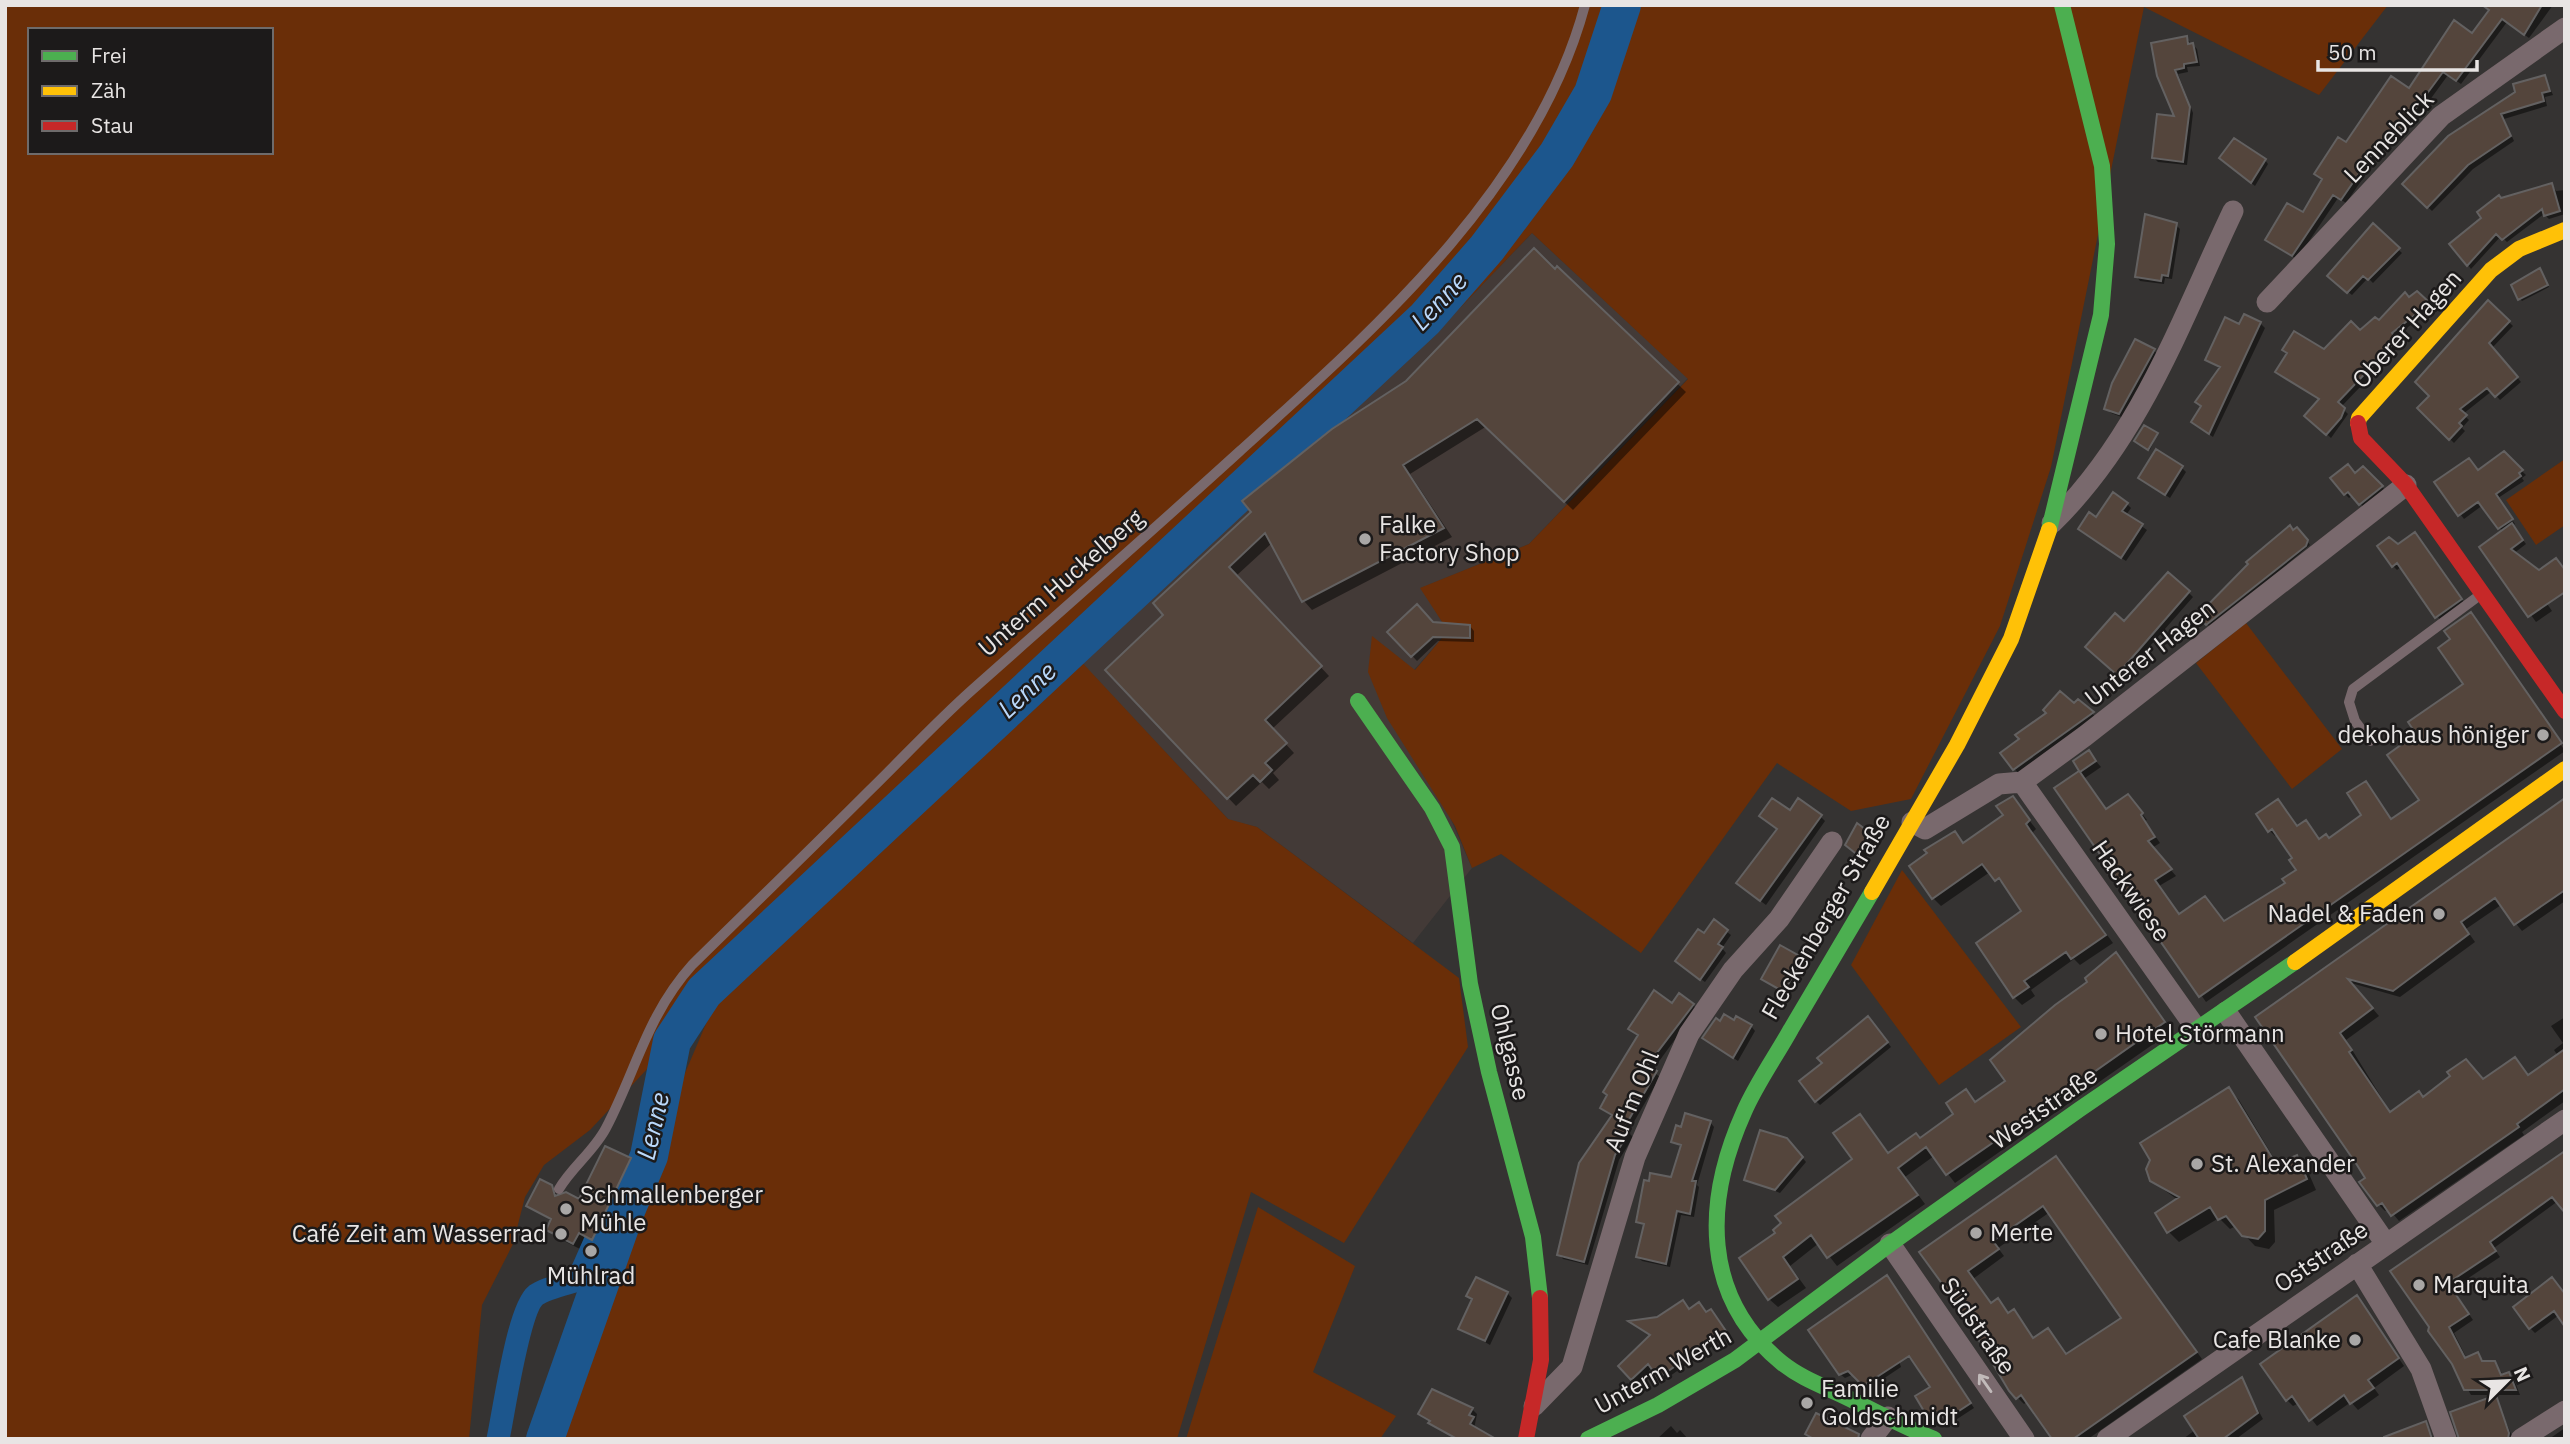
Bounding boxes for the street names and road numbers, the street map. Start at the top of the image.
street label: Lenneblick [2336,83,2441,189]
street label: Oberer Hagen [2344,262,2468,395]
street label: Unterm Huckelberg [971,501,1150,663]
street label: Unterer Hagen [2078,591,2221,713]
street label: Fleckenberger Straße [1753,808,1897,1025]
street label: Hackwiese [2085,833,2178,948]
street label: Ohlgasse [1483,1000,1538,1104]
street label: Auf'm Ohl [1596,1045,1666,1156]
street label: Weststraße [1983,1058,2103,1156]
street label: Oststraße [2267,1213,2374,1299]
street label: Südstraße [1934,1271,2024,1380]
street label: Unterm Werth [1588,1319,1737,1421]

